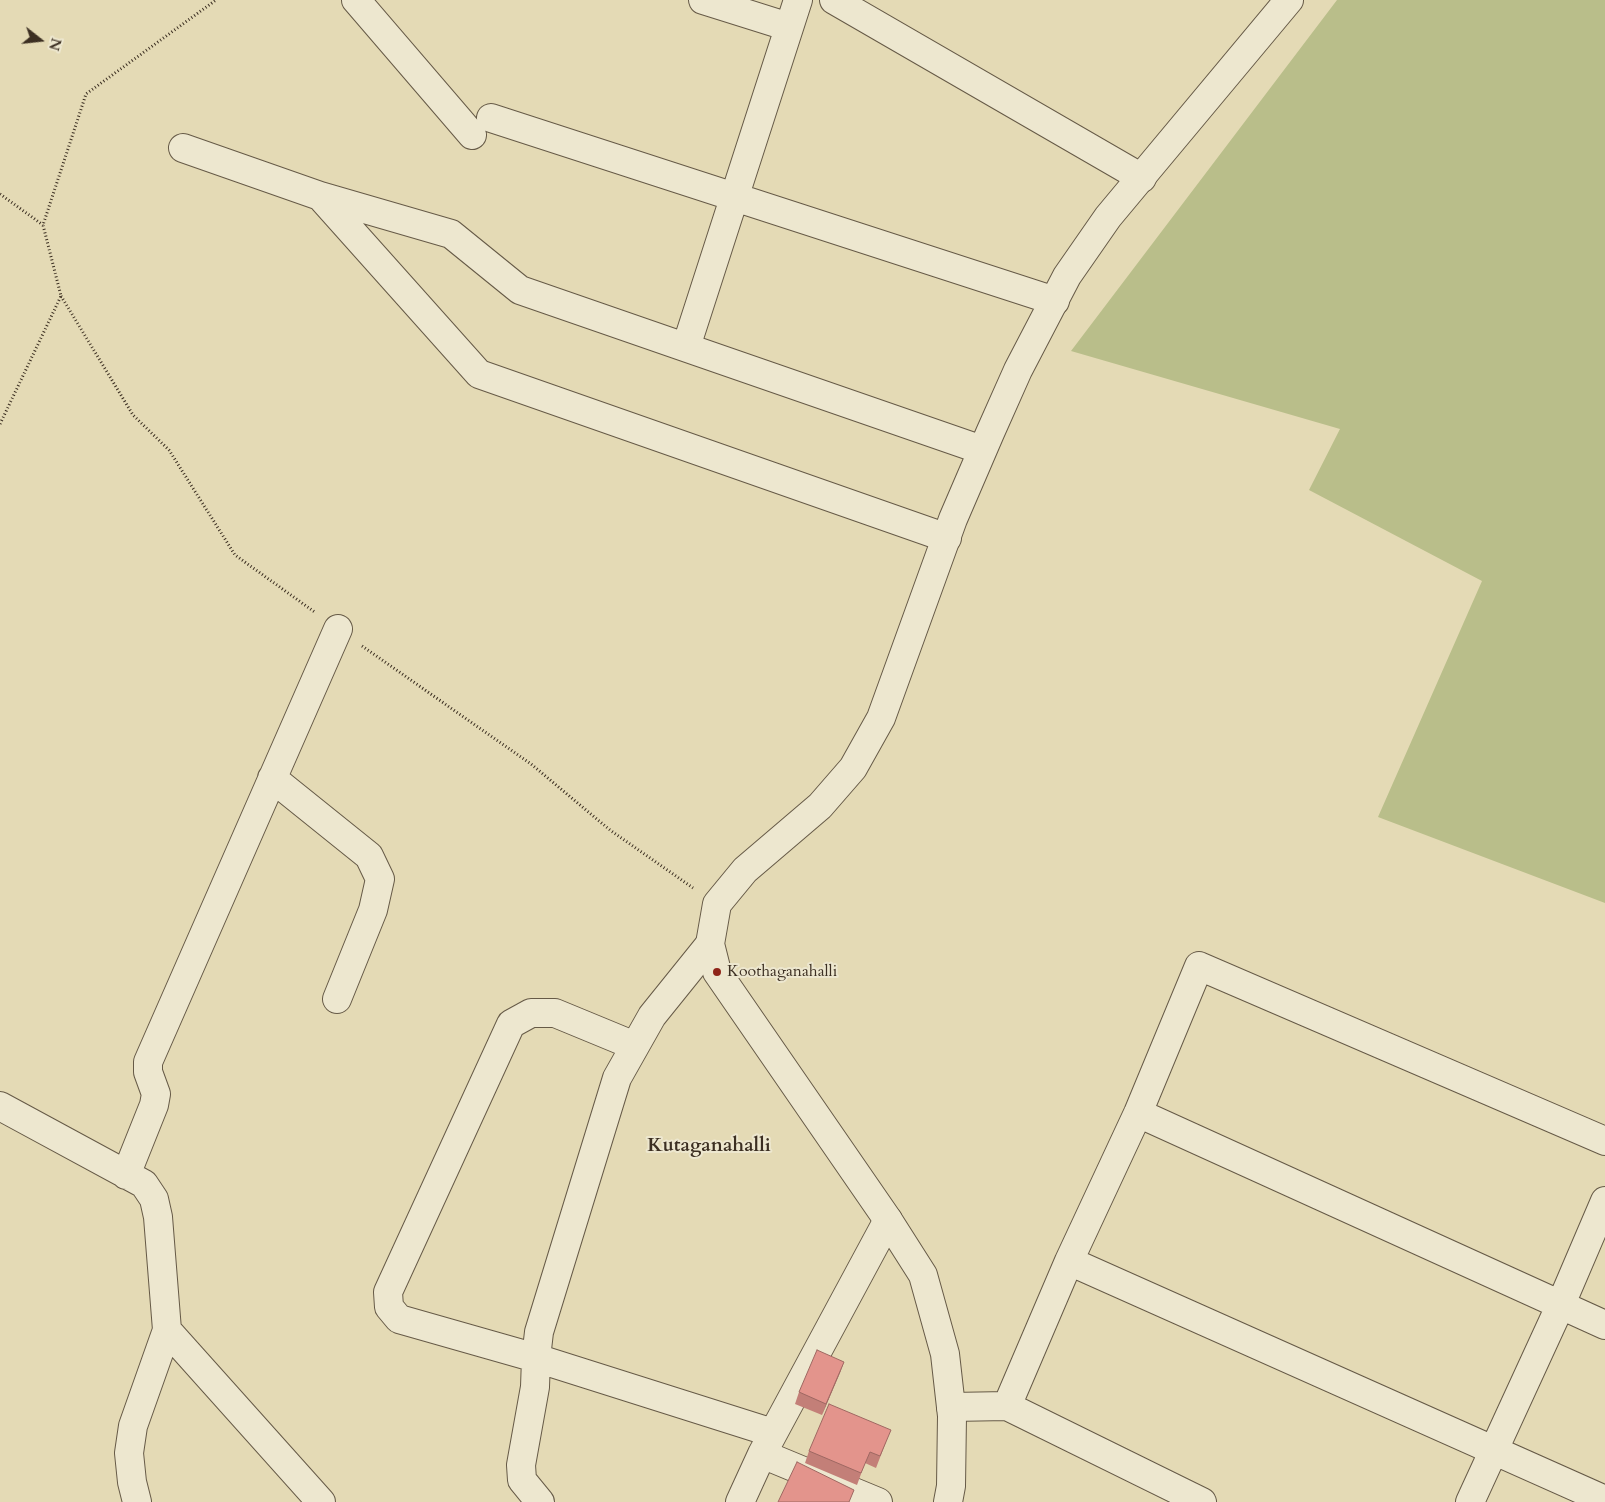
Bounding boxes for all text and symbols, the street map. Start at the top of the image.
north arrow [15,15,65,65]
text: N [44,36,66,53]
place label: Koothaganahalli [727,962,837,982]
marker: Koothaganahalli [711,966,723,978]
district label: Kutaganahalli [647,1136,771,1158]

